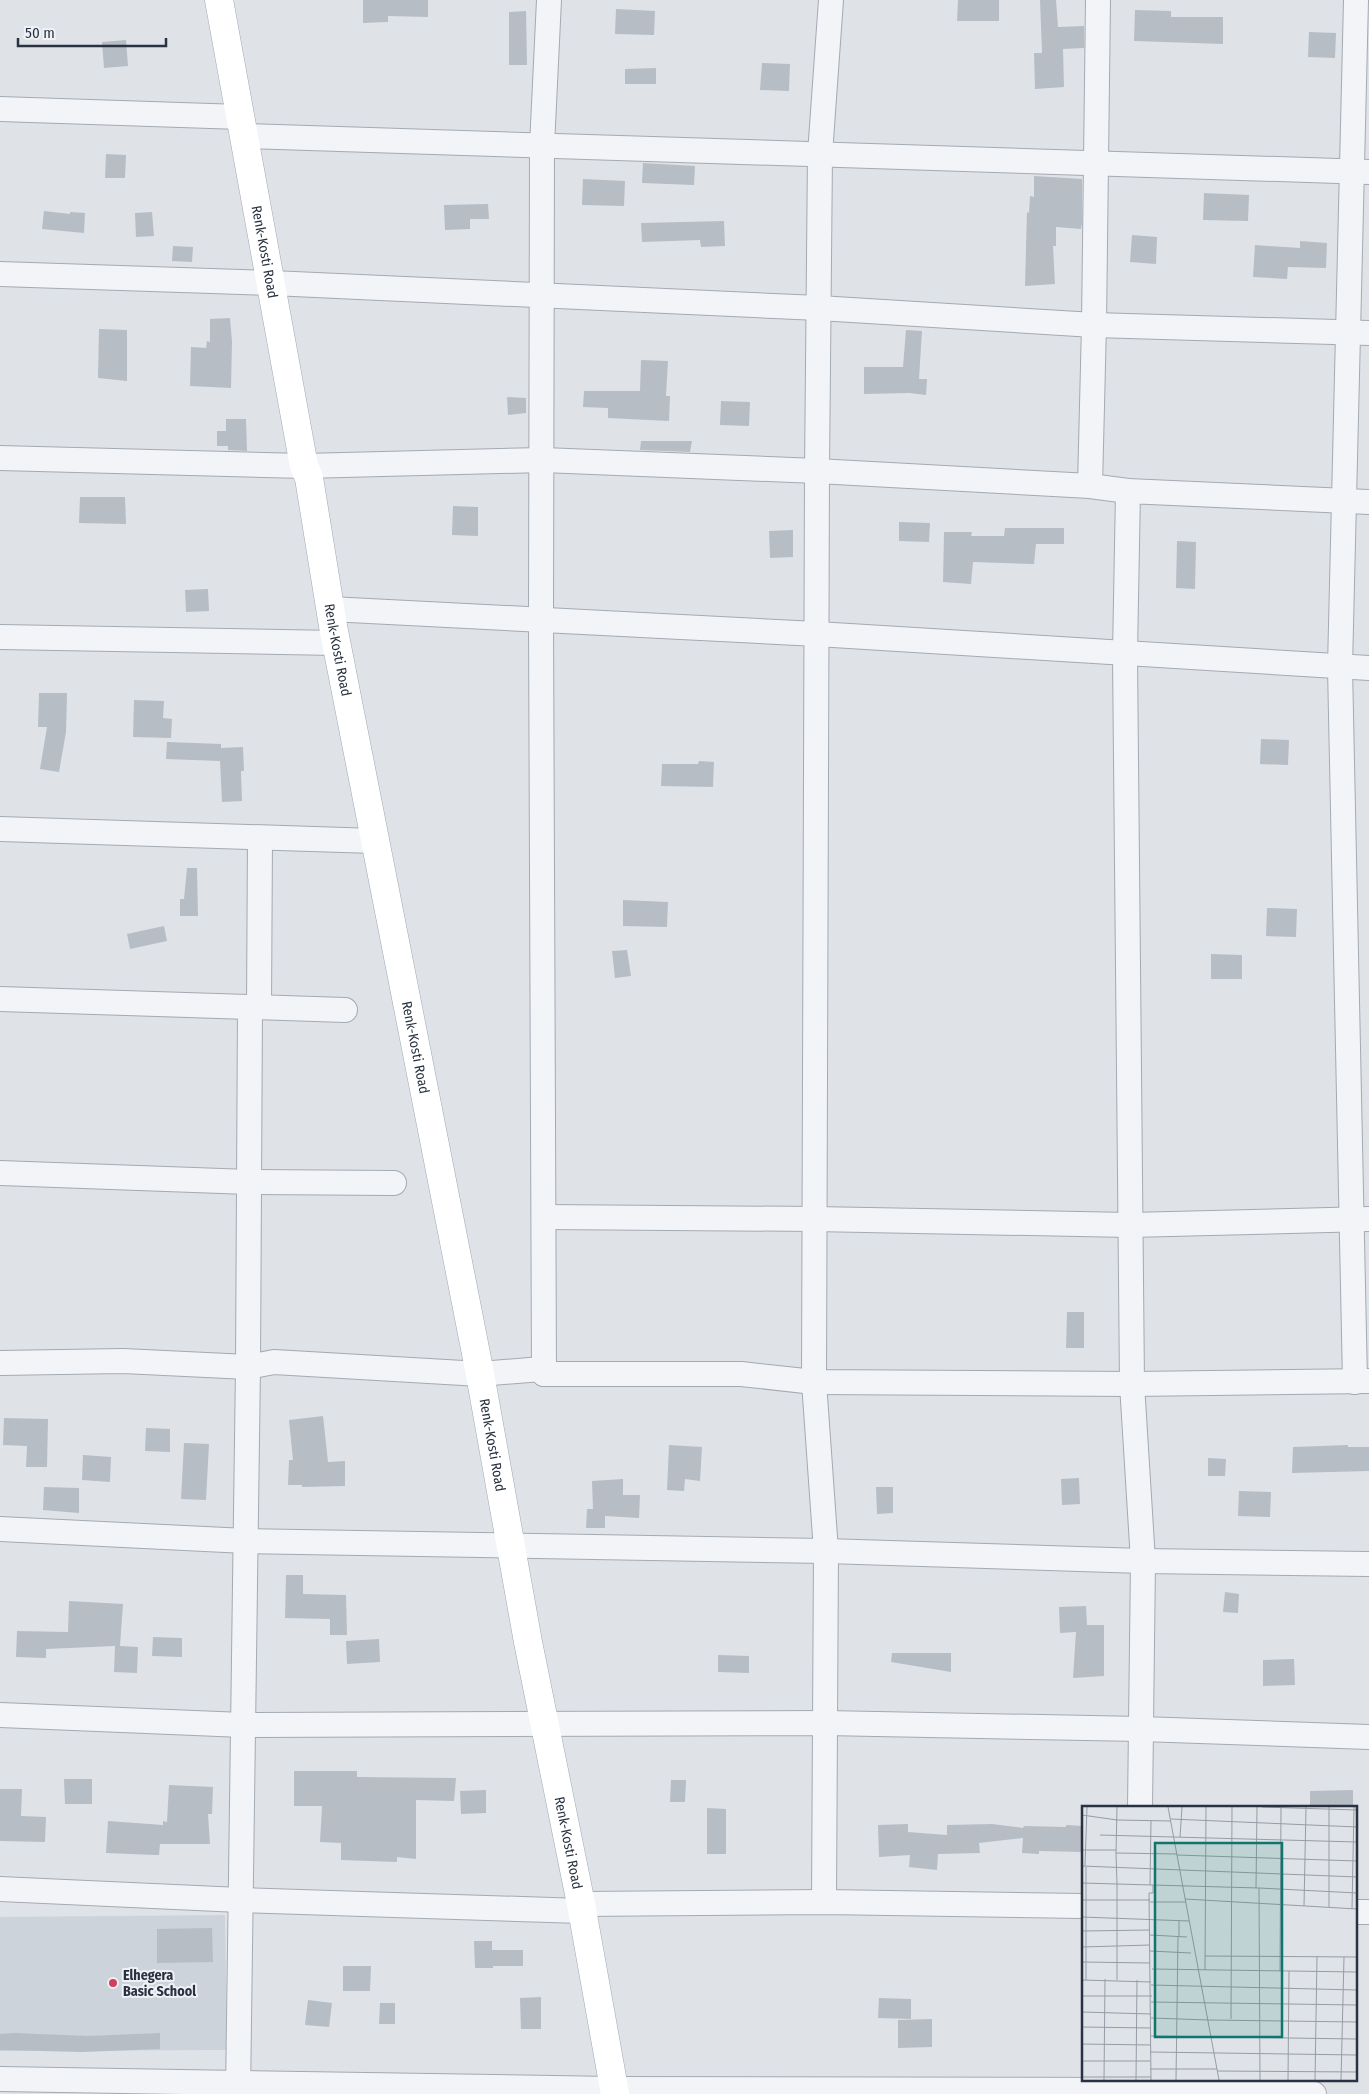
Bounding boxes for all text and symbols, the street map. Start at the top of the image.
scale bar [18,15,165,47]
text: 50 m [25,24,55,42]
street label: Renk-Kosti Road [248,204,281,300]
street label: Renk-Kosti Road [320,602,355,698]
street label: Renk-Kosti Road [398,1000,433,1095]
street label: Renk-Kosti Road [476,1397,509,1493]
street label: Renk-Kosti Road [550,1795,586,1891]
inset map [1082,1806,1356,2082]
place label: Elhegera Basic School [123,1967,196,2000]
marker: Elhegera Basic School [107,1977,119,1989]

